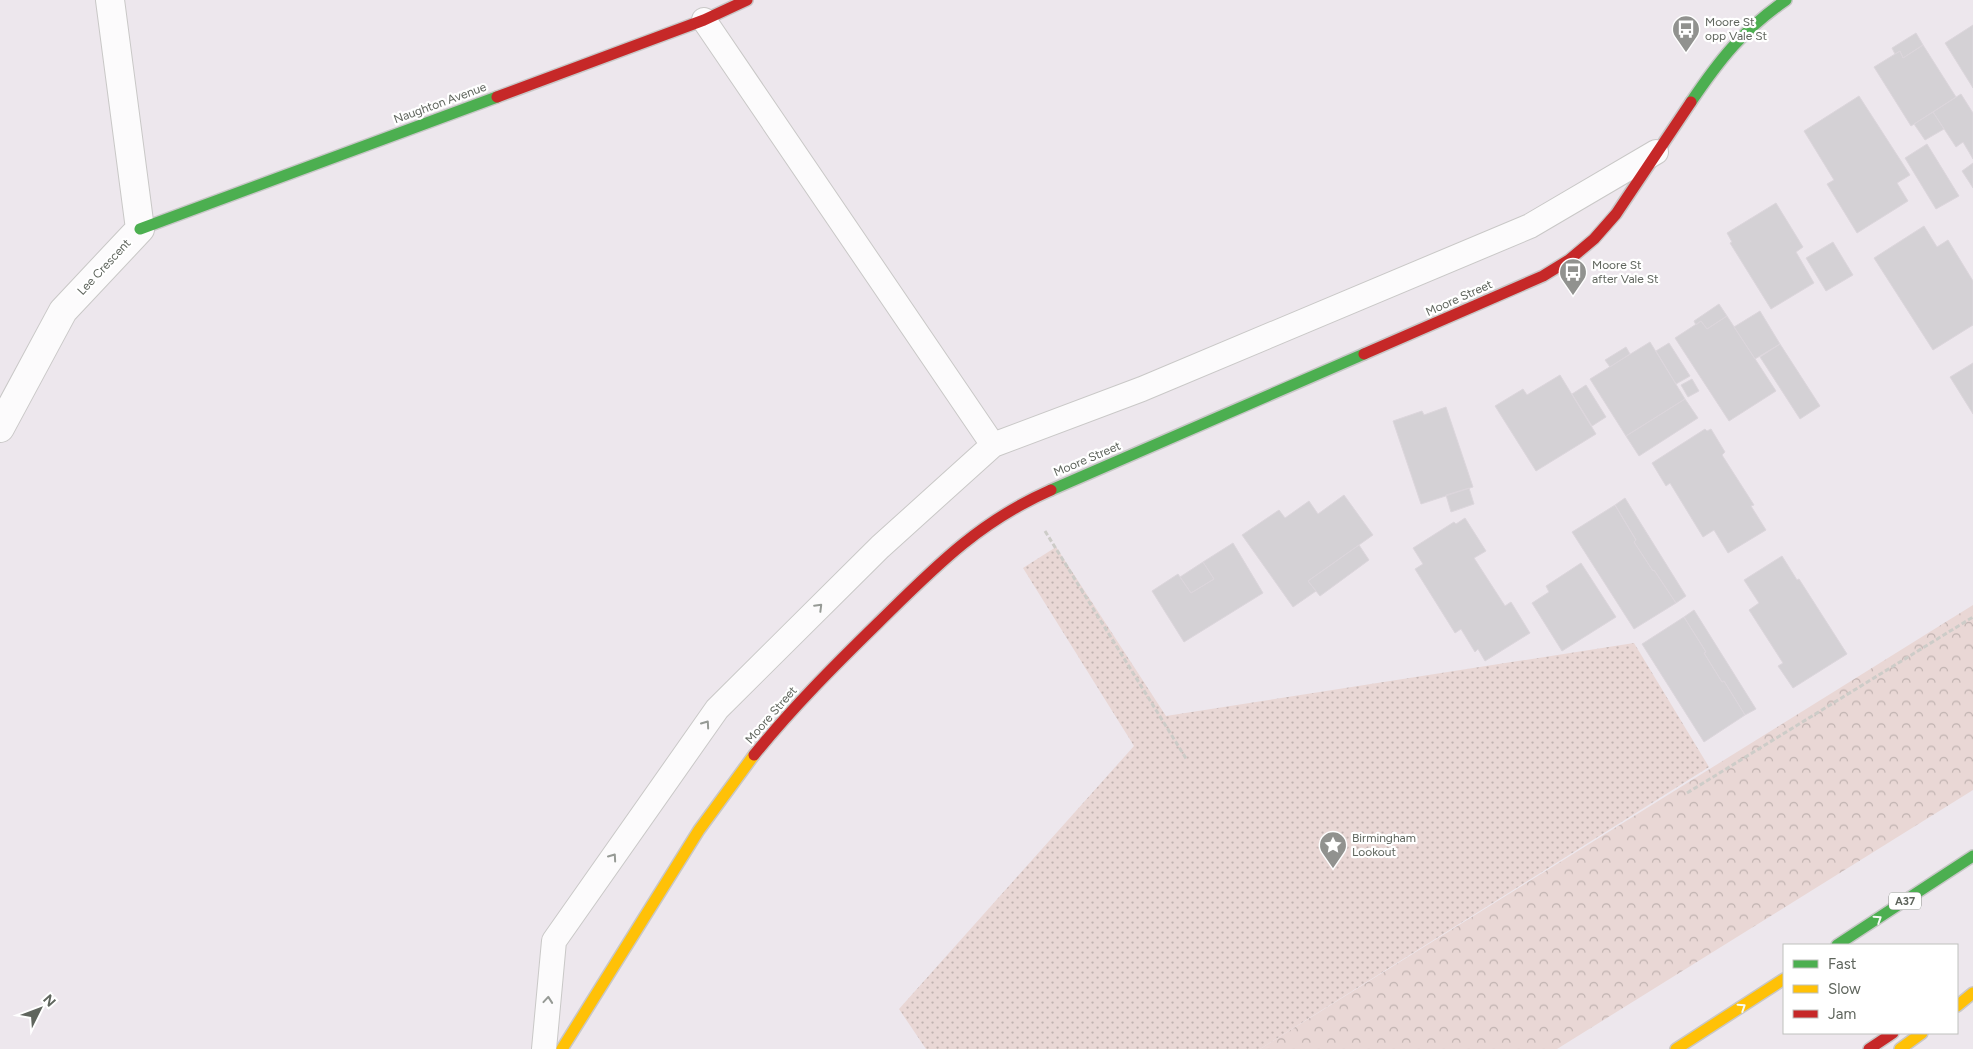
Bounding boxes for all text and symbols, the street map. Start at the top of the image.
bus stop icon: Moore St opp Vale St [1671,14,1701,53]
place label: Moore St opp Vale St [1705,15,1768,43]
street label: Naughton Avenue [392,80,489,126]
street label: Lee Crescent [75,236,134,298]
bus stop icon: Moore St after Vale St [1558,257,1588,296]
place label: Moore St after Vale St [1592,258,1659,286]
street label: Moore Street [1424,277,1495,319]
street label: Moore Street [1051,438,1123,479]
one-way arrow [813,604,822,613]
street label: Moore Street [742,683,800,746]
one-way arrow [700,720,709,730]
place icon: Birmingham Lookout [1318,830,1348,869]
place label: Birmingham Lookout [1352,831,1416,859]
one-way arrow [607,853,616,863]
road number: A37 [1889,892,1921,909]
one-way arrow [1872,915,1881,925]
legend [1783,944,1958,1034]
text: Fast [1828,955,1857,973]
text: Slow [1828,980,1861,998]
north arrow [15,984,65,1034]
text: N [39,991,59,1010]
one-way arrow [542,996,553,1004]
one-way arrow [1736,1004,1746,1013]
text: Jam [1828,1005,1856,1023]

